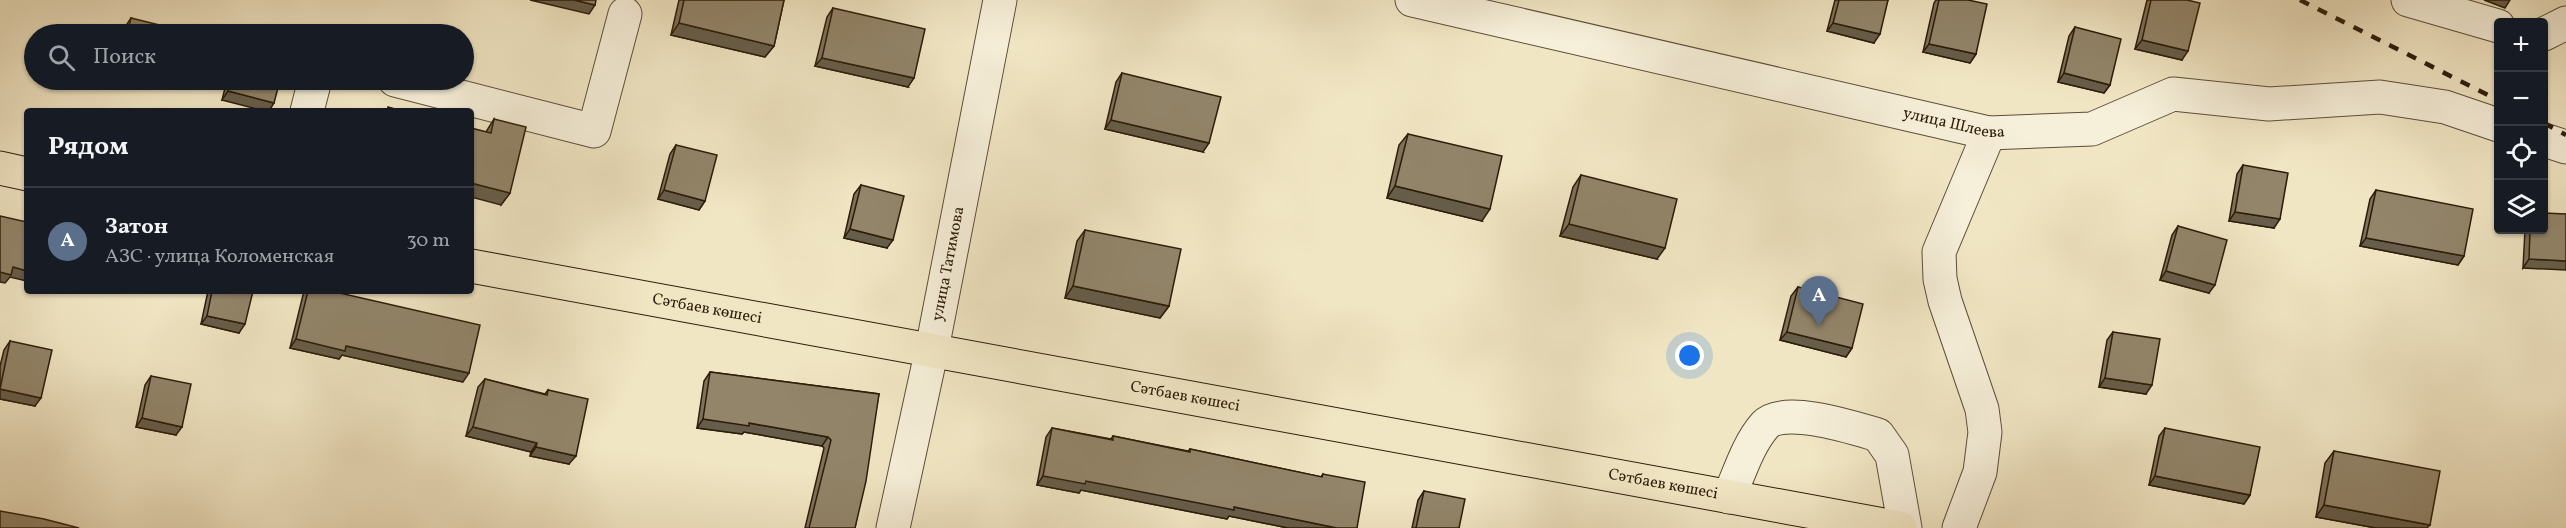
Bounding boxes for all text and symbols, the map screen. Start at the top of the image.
map controls [2494,18,2548,234]
button: + [2494,18,2548,72]
search box [24,24,474,90]
icon: search [45,41,78,74]
text: Поиск [93,42,156,73]
button: − [2494,72,2548,126]
street label: улица Шлеева [1901,102,2005,144]
button: locate [2494,126,2548,180]
text: Рядом [48,129,128,165]
button: layers [2494,180,2548,234]
street label: улица Татимова [927,205,971,323]
text: Затон [105,212,168,243]
text: A [60,227,75,255]
text: 30 m [406,227,450,255]
text: АЗС · улица Коломенская [105,243,334,271]
pin: A [1800,276,1838,326]
street label: Сәтбаев көшесі [650,288,764,330]
your location [1675,341,1704,370]
street label: Сәтбаев көшесі [1129,376,1242,418]
street label: Сәтбаев көшесі [1607,464,1720,505]

